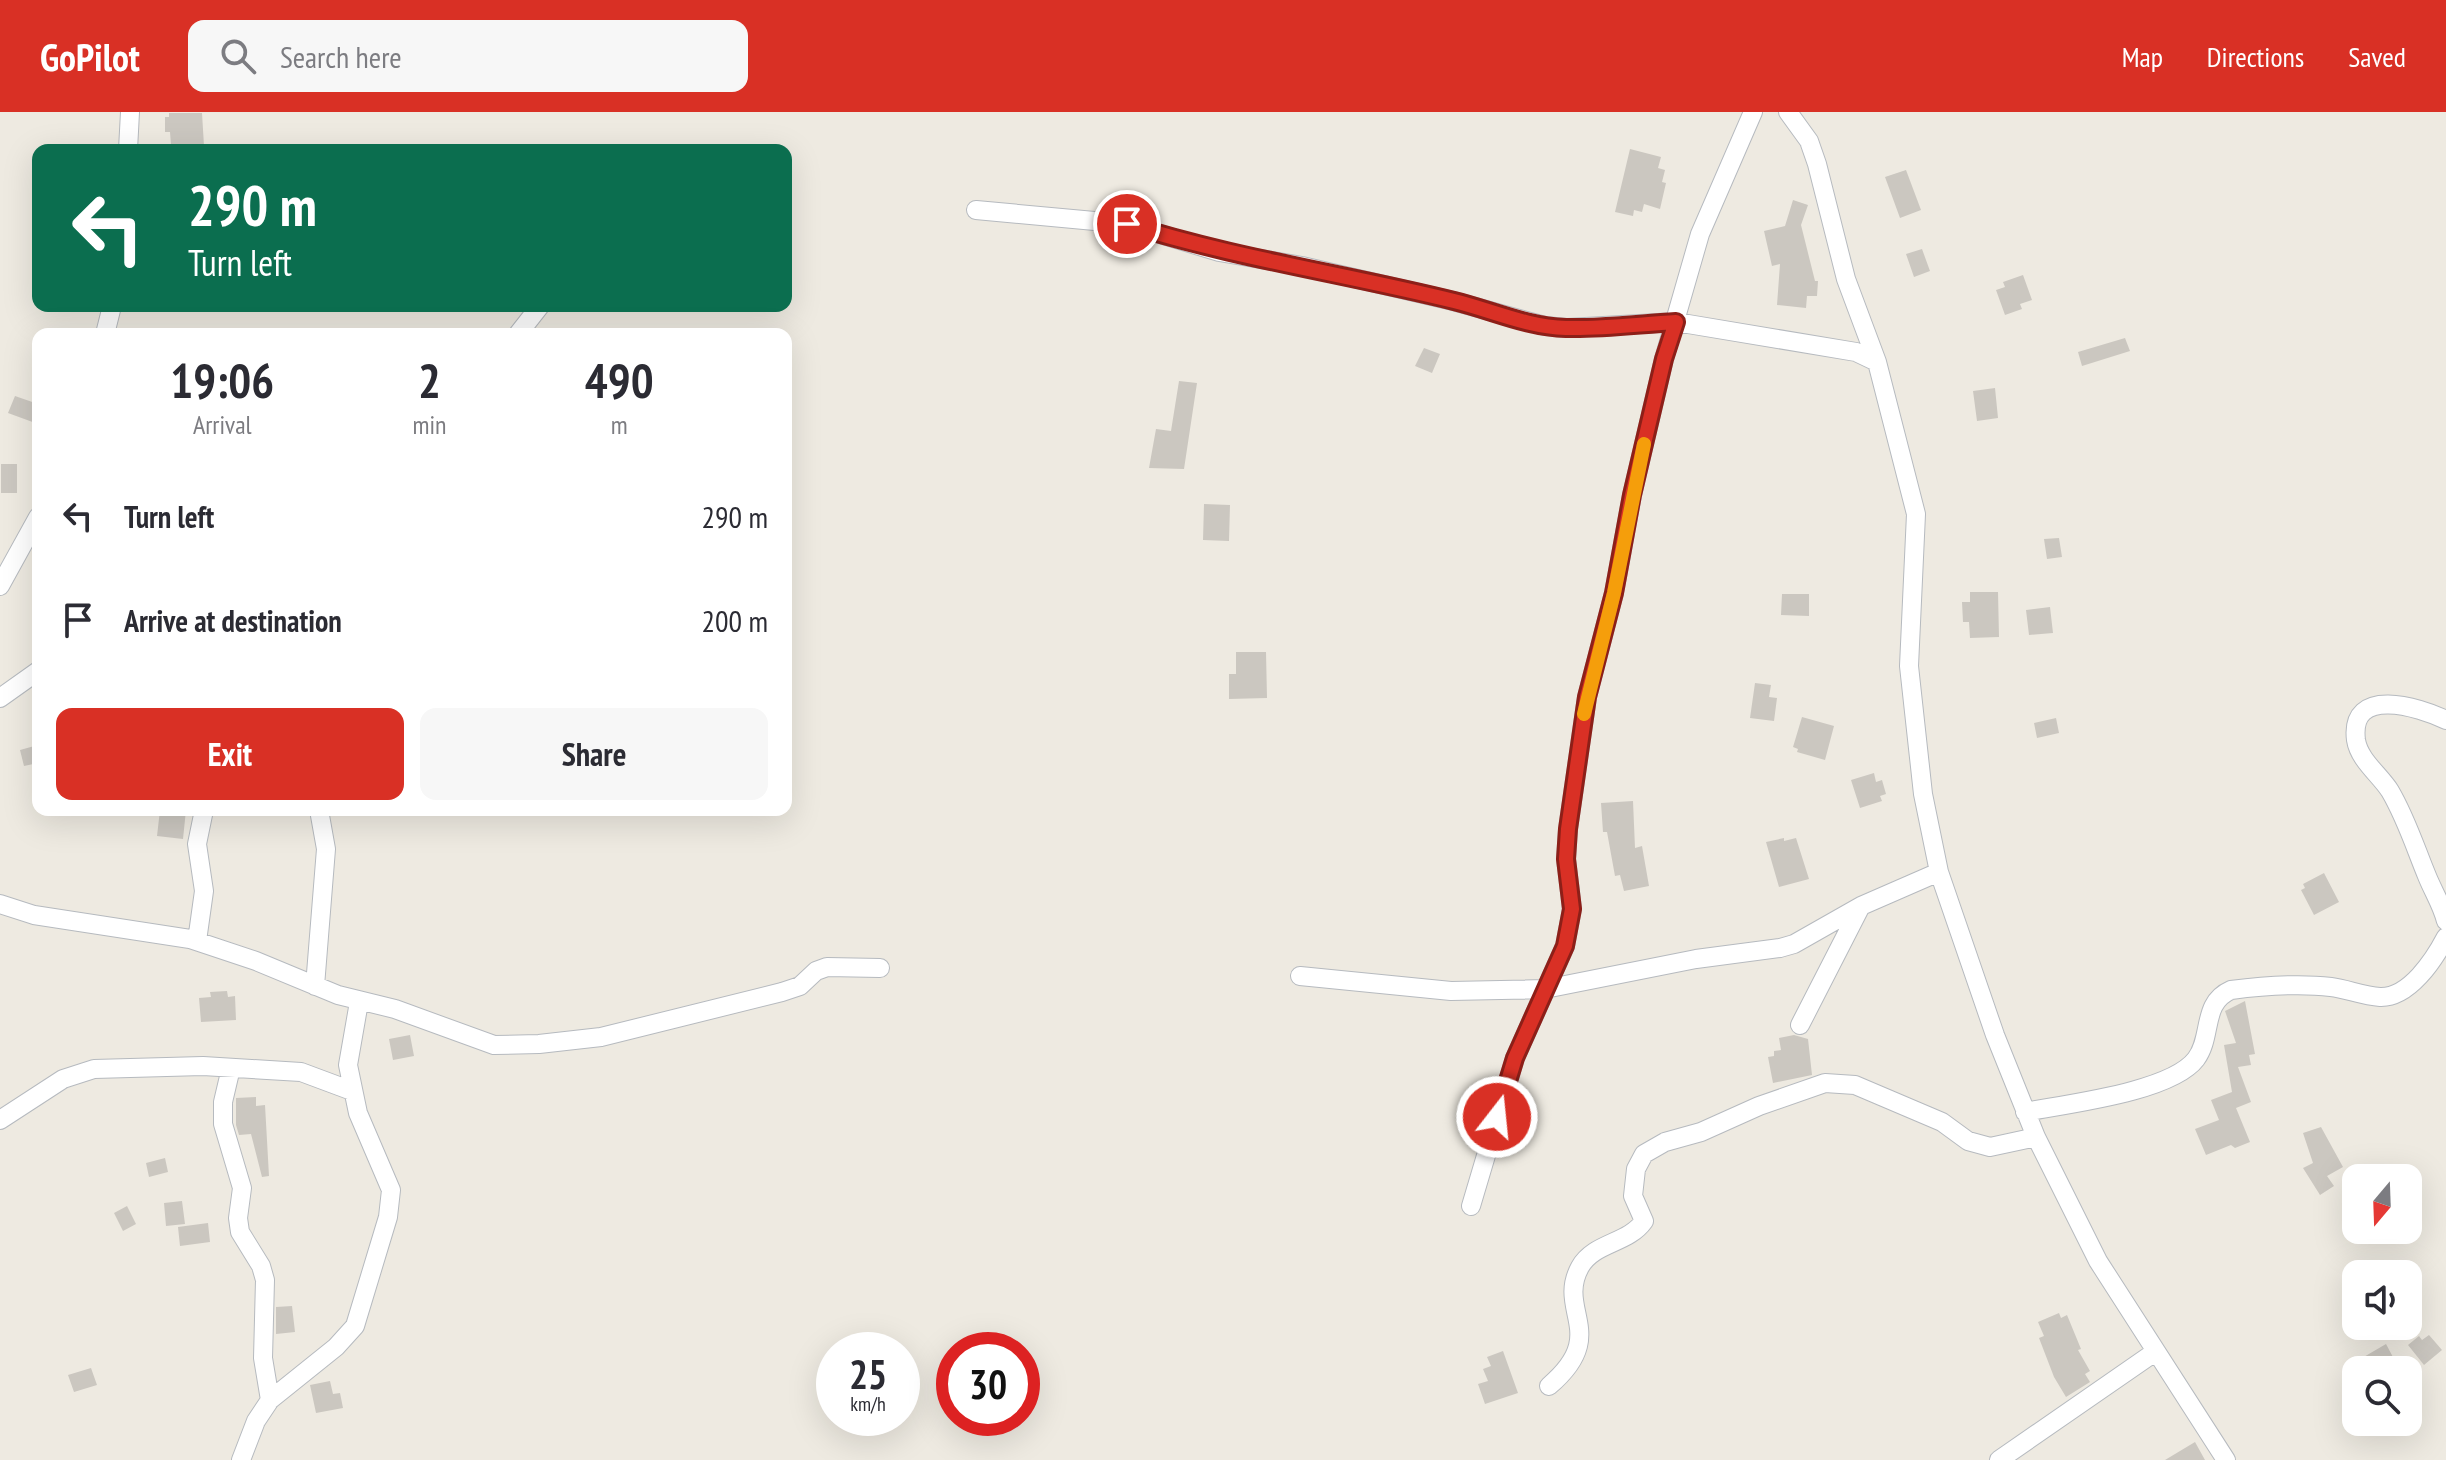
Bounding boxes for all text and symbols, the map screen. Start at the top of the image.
search box [188,20,748,92]
text: GoPilot [40,32,140,81]
icon: search [216,34,260,78]
text: Search here [280,37,402,76]
text: Map [2122,38,2163,75]
text: Directions [2207,38,2304,75]
text: Saved [2348,38,2406,75]
text: 290 m [188,169,317,241]
icon: left [56,176,160,280]
pin [1093,190,1161,258]
icon: arrive [1105,202,1149,246]
text: Turn left [188,239,292,286]
text: 19:06 [170,349,274,411]
text: 2 [418,349,441,411]
text: 490 [585,349,654,411]
text: Arrival [193,408,252,441]
text: min [412,408,446,441]
text: m [611,408,628,441]
icon: left [56,494,100,538]
text: Turn left [124,497,214,536]
text: 290 m [702,497,768,536]
icon: arrive [56,598,100,642]
text: Arrive at destination [124,601,342,640]
text: 200 m [702,601,768,640]
button: Exit [56,708,404,800]
button: Share [420,708,768,800]
position arrow [1455,1075,1539,1159]
north arrow [2342,1164,2422,1244]
map controls [2342,1164,2422,1436]
button: sound [2342,1260,2422,1340]
speed limit sign: 30 [936,1332,1040,1436]
text: 25 [849,1348,887,1400]
button: search [2342,1356,2422,1436]
text: km/h [850,1391,886,1417]

